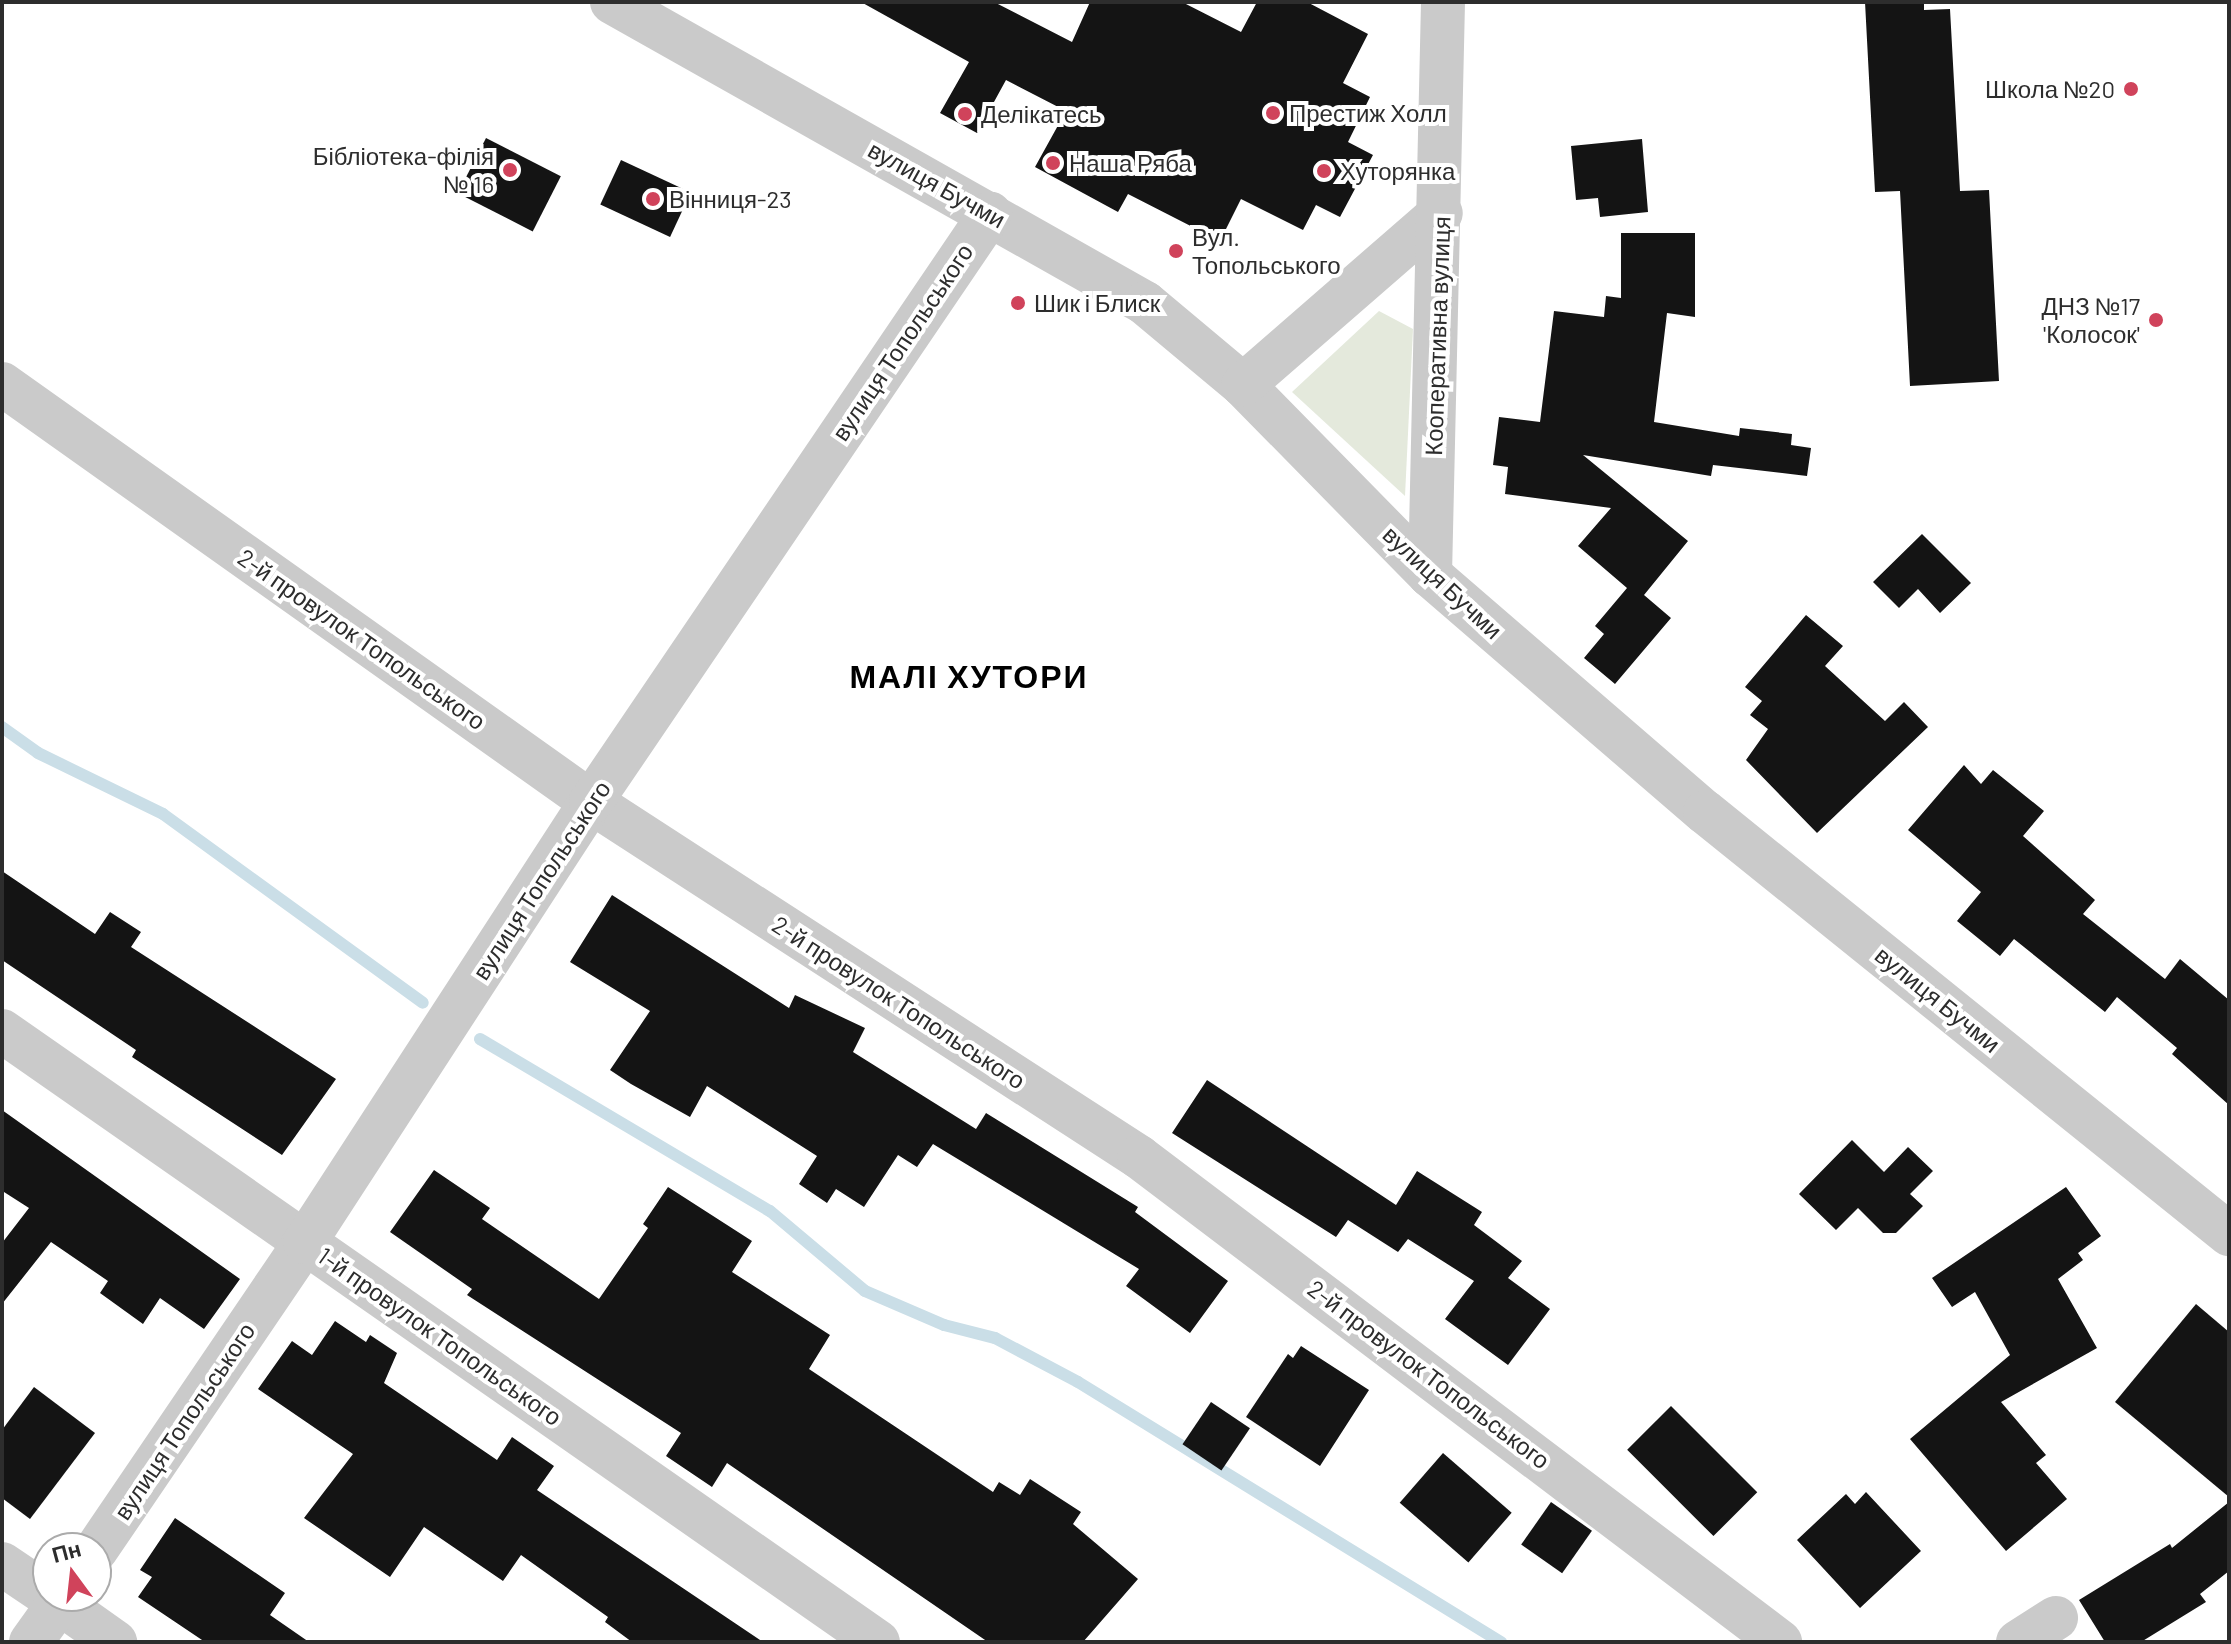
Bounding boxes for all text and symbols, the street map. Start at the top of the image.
place label: Школа №20 [1985,75,2115,103]
marker: Школа №20 [2122,80,2140,98]
place label: Престиж Холл [1289,99,1447,127]
place label: Делікатесь [981,100,1102,128]
marker: Престиж Холл [1264,104,1282,122]
marker: Делікатесь [956,105,974,123]
street label: вулиця Бучми [863,134,1011,234]
place label: Бібліотека-філія № 16 [313,142,494,198]
place label: Наша Ряба [1069,149,1192,177]
marker: Наша Ряба [1044,154,1062,172]
place label: Хуторянка [1340,157,1455,185]
marker: Бібліотека-філія № 16 [501,161,519,179]
marker: Хуторянка [1315,162,1333,180]
place label: Вінниця-23 [669,185,792,213]
marker: Вінниця-23 [644,190,662,208]
street label: Кооперативна вулиця [1418,216,1456,456]
place label: Вул. Топольського [1192,223,1341,279]
street label: вулиця Топольського [825,238,979,446]
marker: Вул. Топольського [1167,242,1185,260]
place label: Шик і Блиск [1034,289,1160,317]
place label: ДНЗ №17 'Колосок' [2042,292,2140,348]
marker: Шик і Блиск [1009,294,1027,312]
marker: ДНЗ №17 'Колосок' [2147,311,2165,329]
street label: вулиця Бучми [1377,520,1509,644]
street label: 2-й провулок Топольського [233,542,491,736]
district label: МАЛІ ХУТОРИ [849,656,1089,694]
street label: вулиця Топольського [466,775,616,985]
street label: 2-й провулок Топольського [767,909,1031,1095]
street label: вулиця Бучми [1870,940,2006,1058]
street label: 1-й провулок Топольського [313,1241,567,1431]
street label: 2-й провулок Топольського [1302,1274,1556,1474]
street label: вулиця Топольського [107,1317,261,1525]
north arrow [32,1532,112,1612]
text: Пн [49,1534,84,1567]

